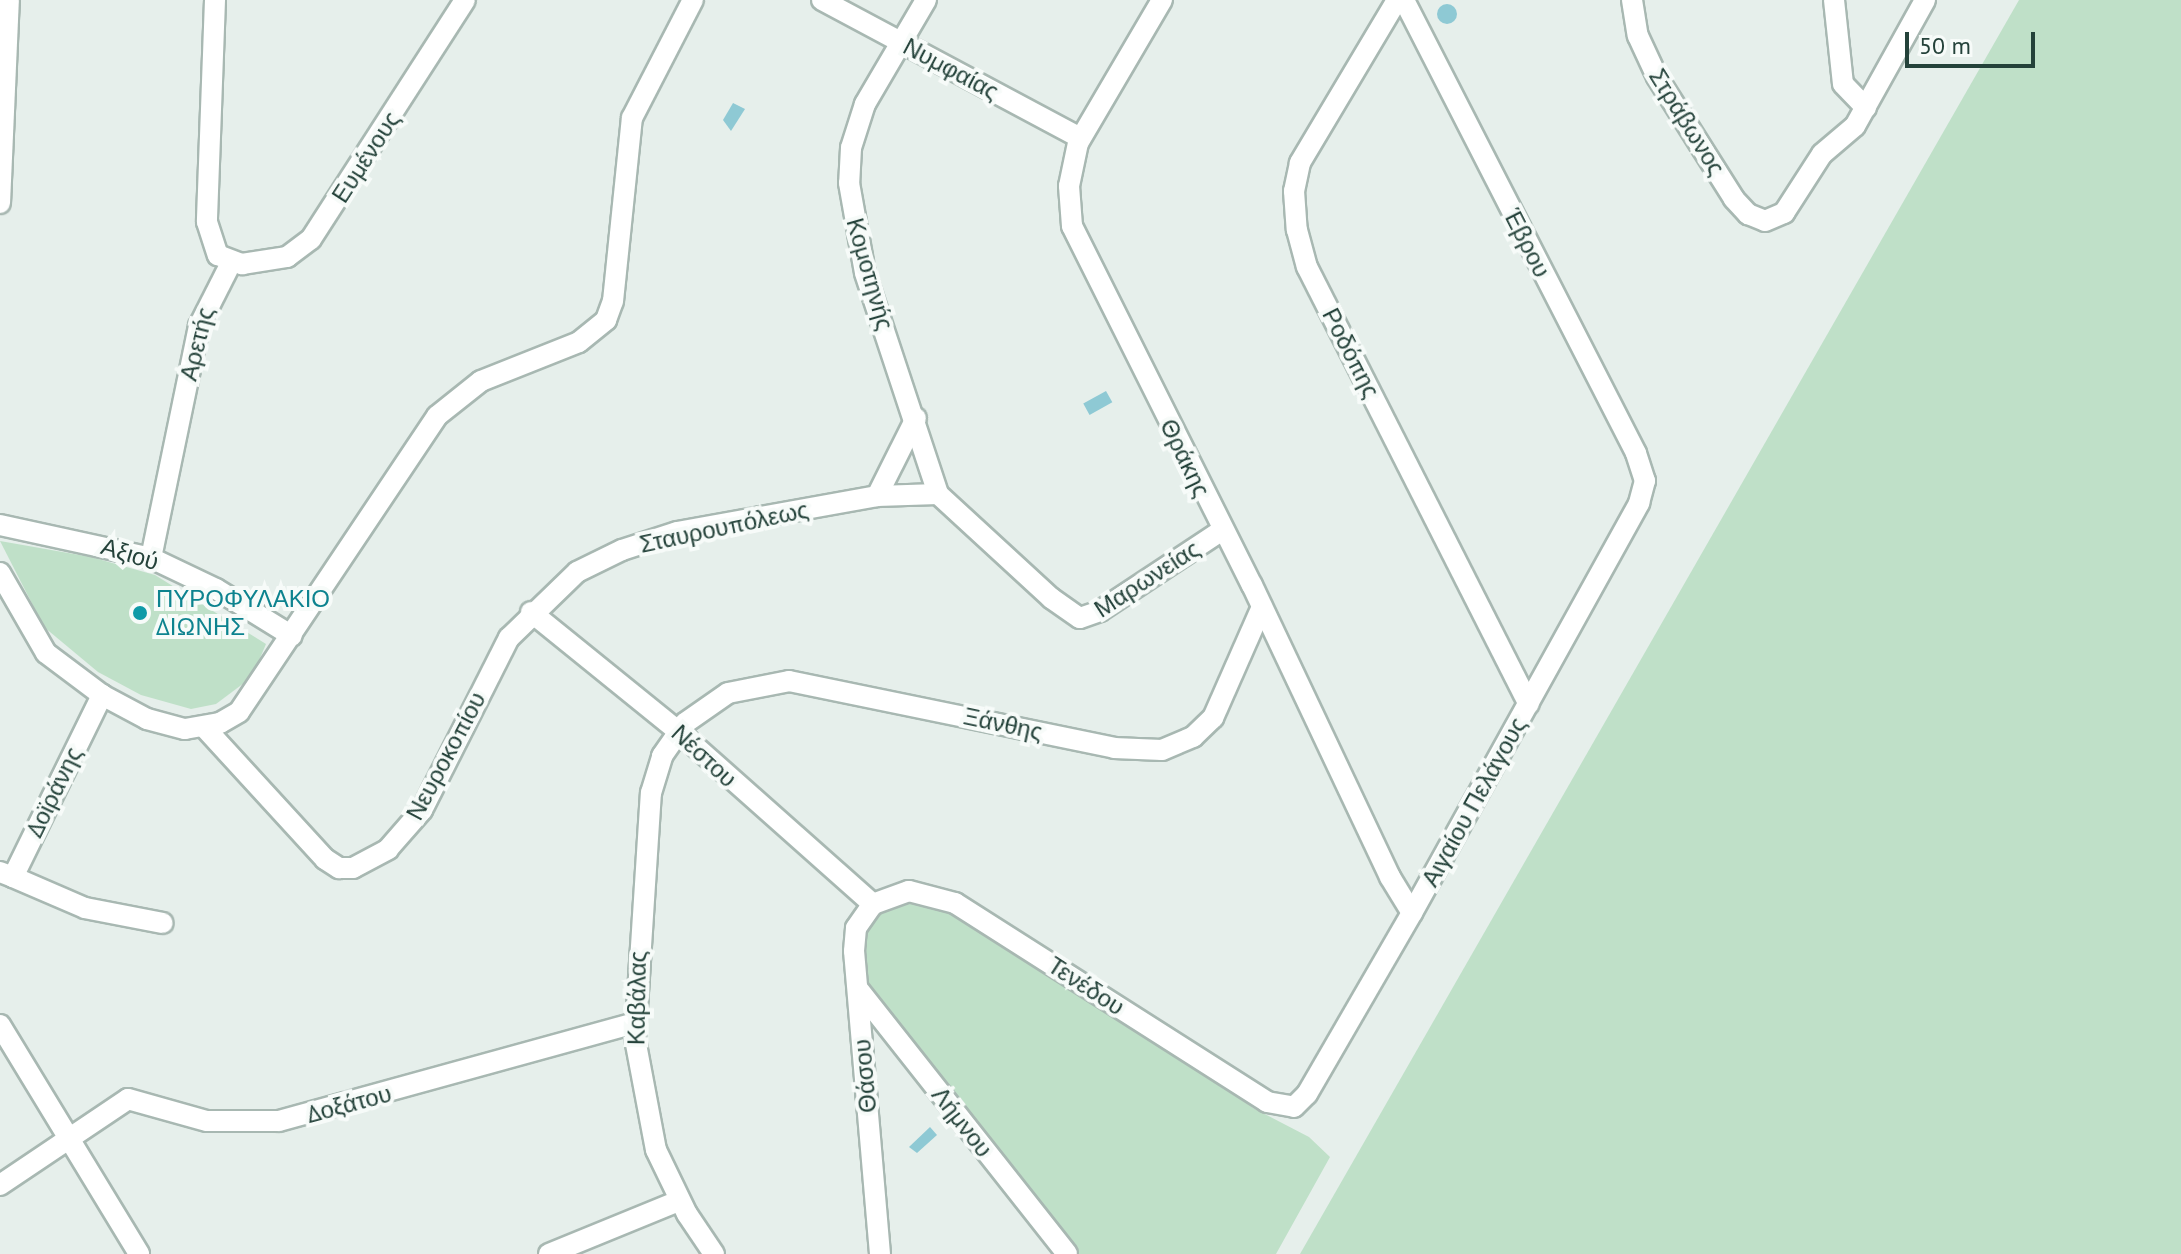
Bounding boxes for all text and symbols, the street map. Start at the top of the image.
scale bar [1909,16,2039,66]
text: 50 m [1919,30,1971,61]
street label: Νυμφαίας [898,32,1004,106]
street label: Στράβωνος [1643,63,1731,181]
street label: Ευμένους [326,106,406,208]
street label: Έβρου [1498,204,1556,282]
street label: Κομοτηνής [840,215,900,333]
street label: Ροδόπης [1316,303,1386,403]
street label: Αρετής [174,304,220,384]
street label: Θράκης [1154,414,1216,502]
street label: Σταυρουπόλεως [637,495,811,559]
street label: Αξιού [98,532,162,576]
street label: Μαρωνείας [1089,534,1205,624]
place label: ΠΥΡΟΦΥΛΑΚΙΟ ΔΙΩΝΗΣ [156,585,330,641]
marker: ΠΥΡΟΦΥΛΑΚΙΟ ΔΙΩΝΗΣ [131,604,149,622]
street label: Νευροκοπίου [400,687,492,825]
street label: Ξάνθης [961,702,1045,746]
street label: Αιγαίου Πελάγους [1416,712,1532,892]
street label: Νέστου [665,719,743,793]
street label: Δοϊράνης [20,742,88,842]
street label: Καβάλας [622,951,652,1045]
street label: Τενέδου [1042,951,1130,1021]
street label: Θάσου [847,1038,883,1114]
street label: Δοξάτου [303,1079,395,1129]
street label: Λήμνου [926,1081,998,1163]

